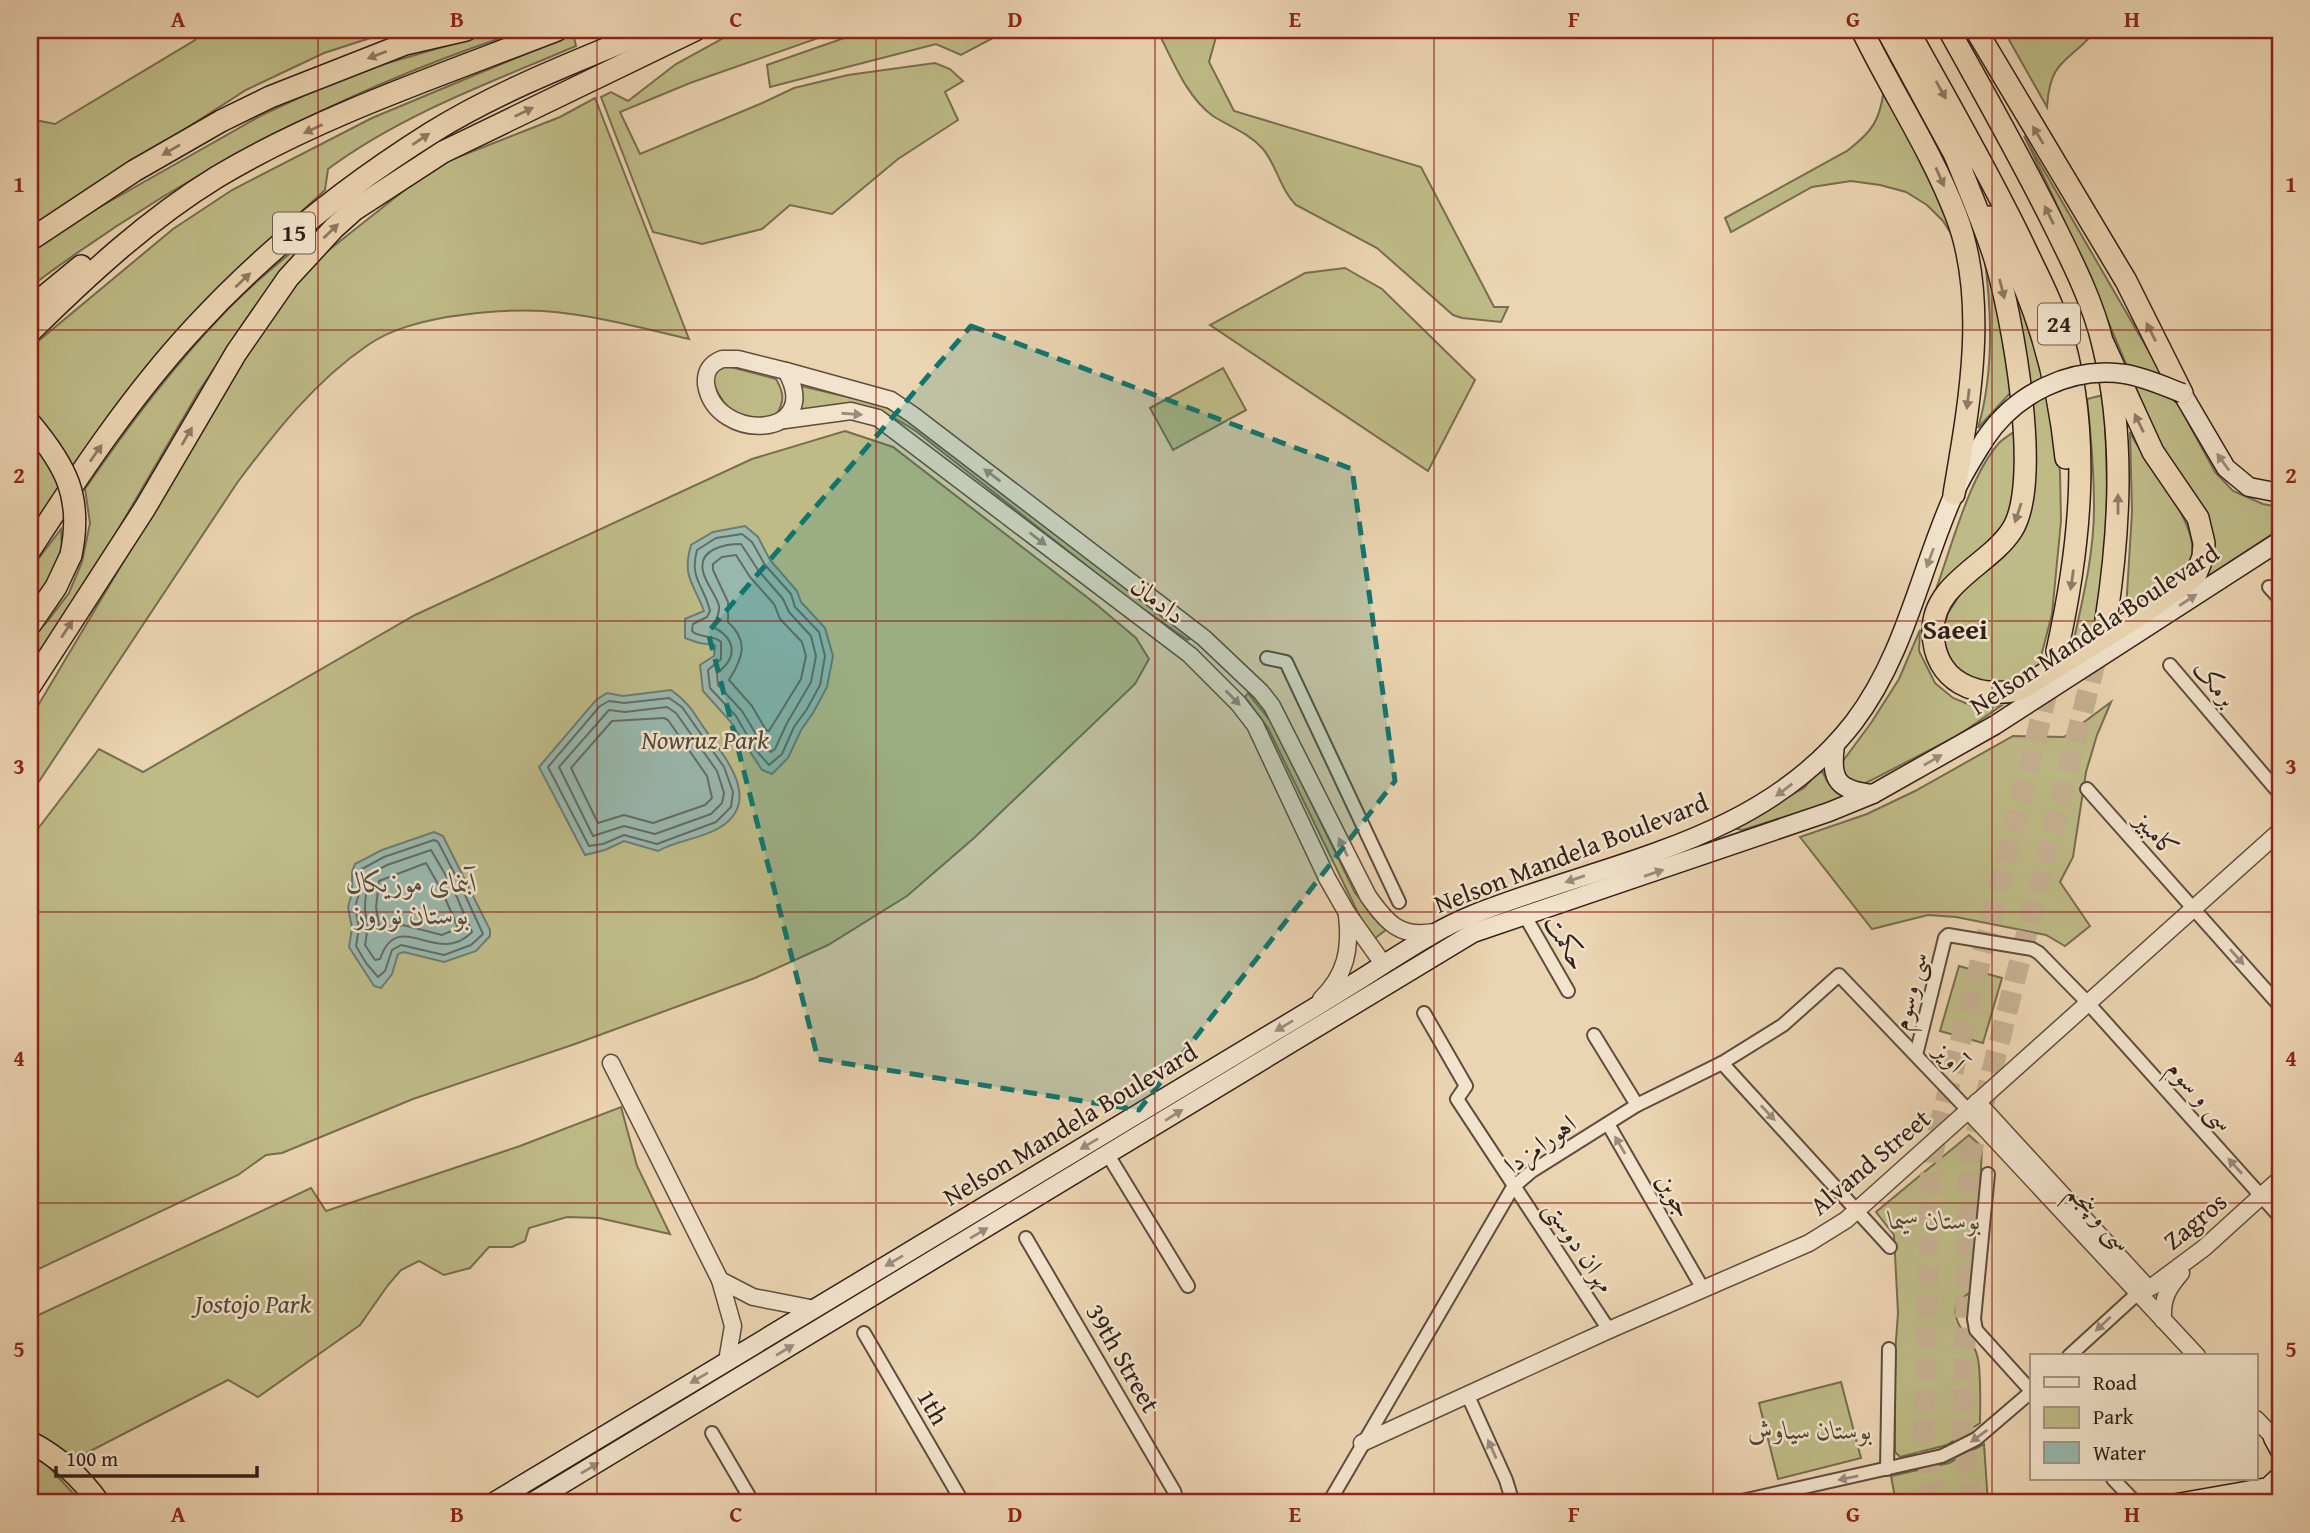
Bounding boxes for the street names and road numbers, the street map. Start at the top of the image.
road number: 15 [273,212,315,254]
road number: 24 [2038,304,2080,344]
street label: Nelson Mandela Boulevard [1961,533,2226,724]
street label: دادمان [1123,566,1194,633]
street label: برمک [2184,650,2247,715]
street label: Nelson Mandela Boulevard [1428,782,1714,923]
street label: کامبیز [2124,799,2189,866]
street label: حکمت [1535,906,1598,977]
street label: سی وسوم [1880,948,1941,1035]
street label: آویز [1924,1030,1977,1083]
street label: Nelson Mandela Boulevard [935,1032,1204,1215]
street label: سی و سوم [2155,1050,2244,1142]
street label: Alvand Street [1801,1099,1939,1224]
street label: اهورامزدا [1495,1104,1584,1183]
street label: جوین [1647,1165,1704,1225]
street label: سی و پنجم [2054,1174,2142,1264]
street label: Zagros [2154,1182,2235,1259]
street label: مهران دوستی [1535,1191,1626,1300]
street label: 39th Street [1076,1296,1170,1420]
street label: 1th [907,1381,960,1433]

